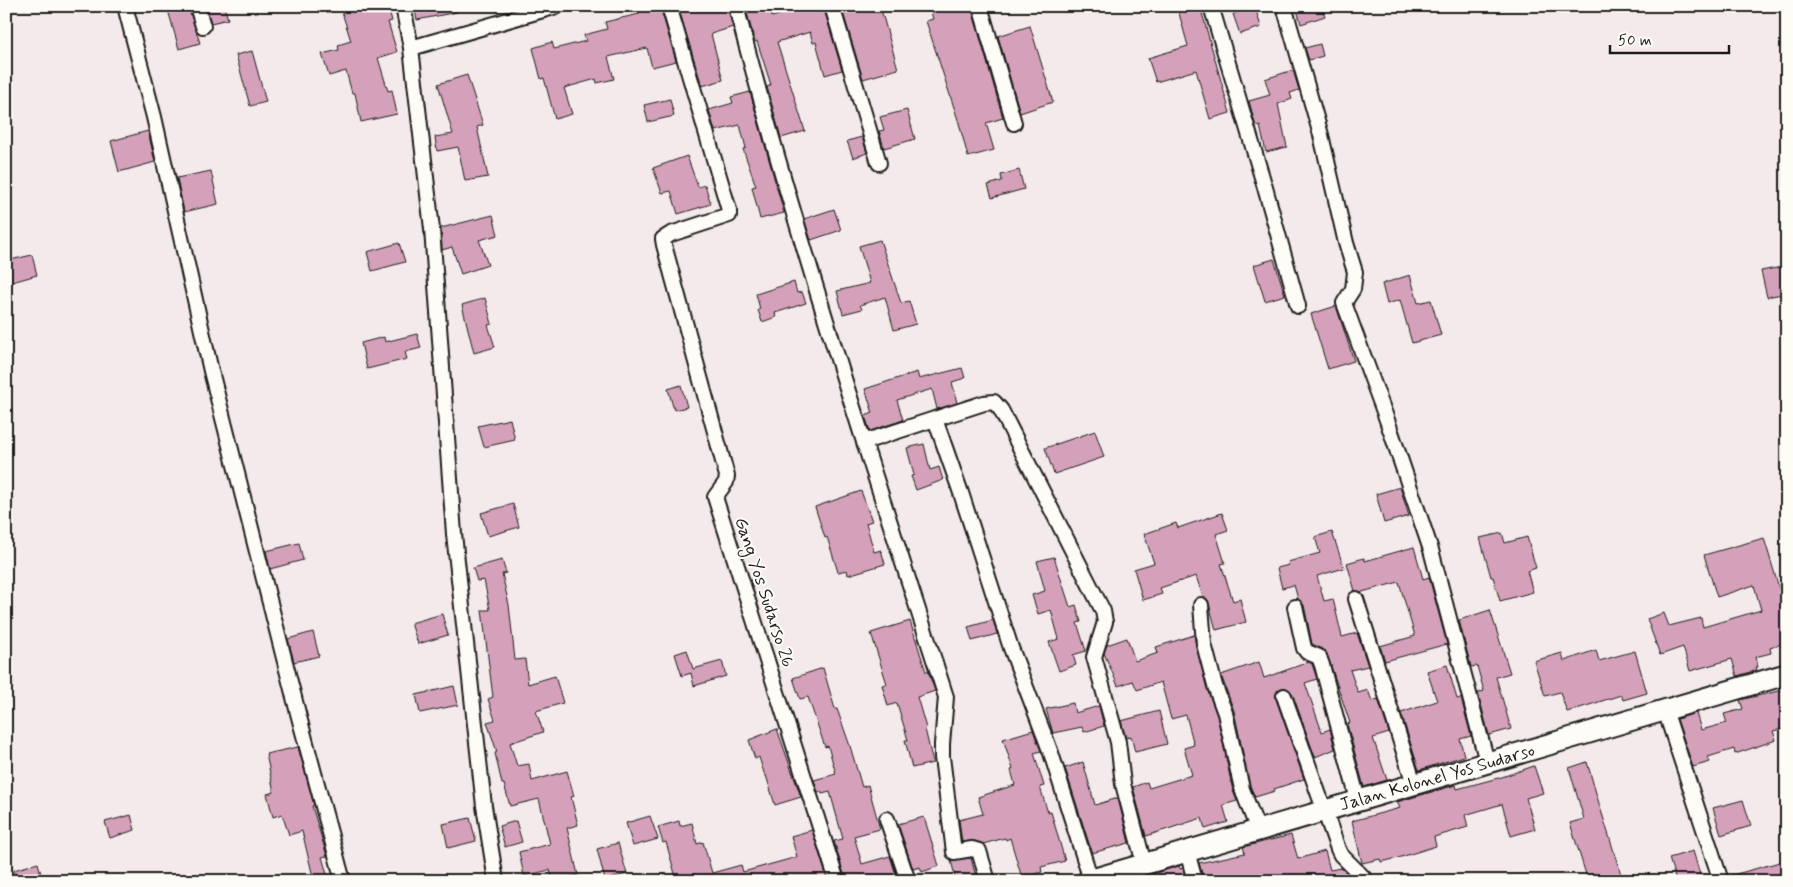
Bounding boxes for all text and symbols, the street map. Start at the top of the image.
scale bar [1610,22,1729,54]
text: 50 m [1618,31,1652,51]
street label: Gang Yos Sudarso 26 [727,514,800,671]
street label: Jalan Kolonel Yos Sudarso [1337,739,1538,817]

